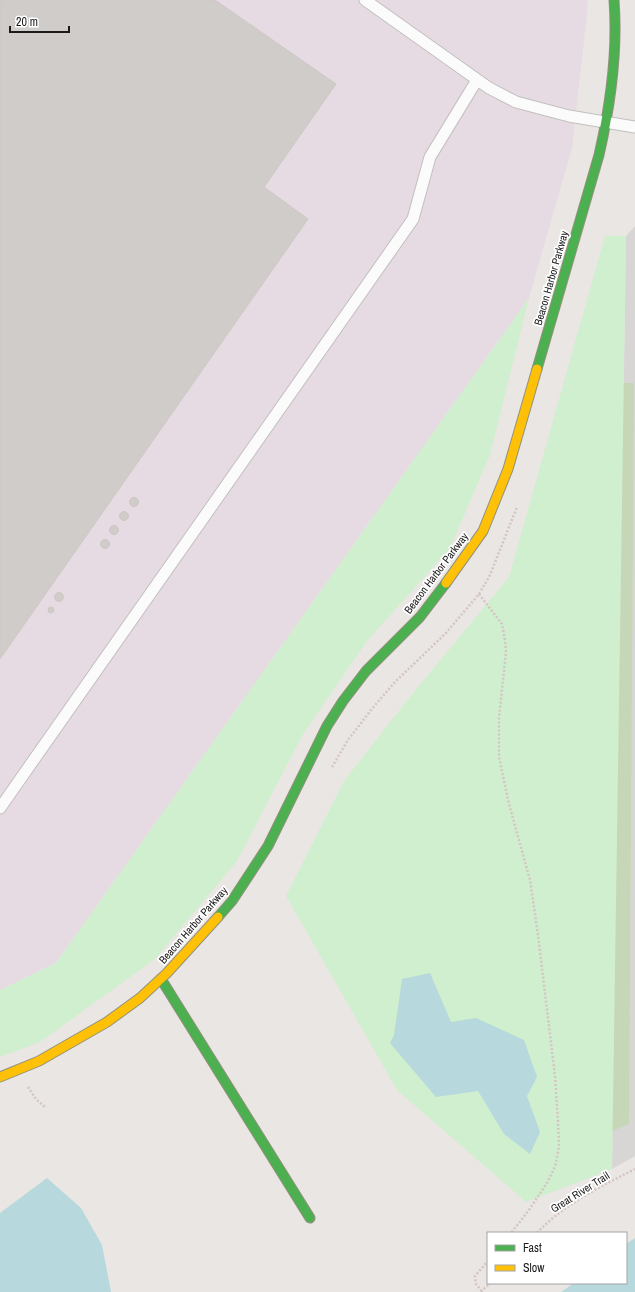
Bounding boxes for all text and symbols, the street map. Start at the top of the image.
scale bar [10,8,69,34]
text: 20 m [16,14,38,30]
street label: Beacon Harbor Parkway [531,229,571,327]
street label: Beacon Harbor Parkway [401,529,471,616]
street label: Beacon Harbor Parkway [156,883,231,966]
street label: Great River Trail [548,1168,612,1216]
legend [487,1232,627,1284]
text: Fast [523,1240,542,1256]
text: Slow [523,1260,545,1276]

